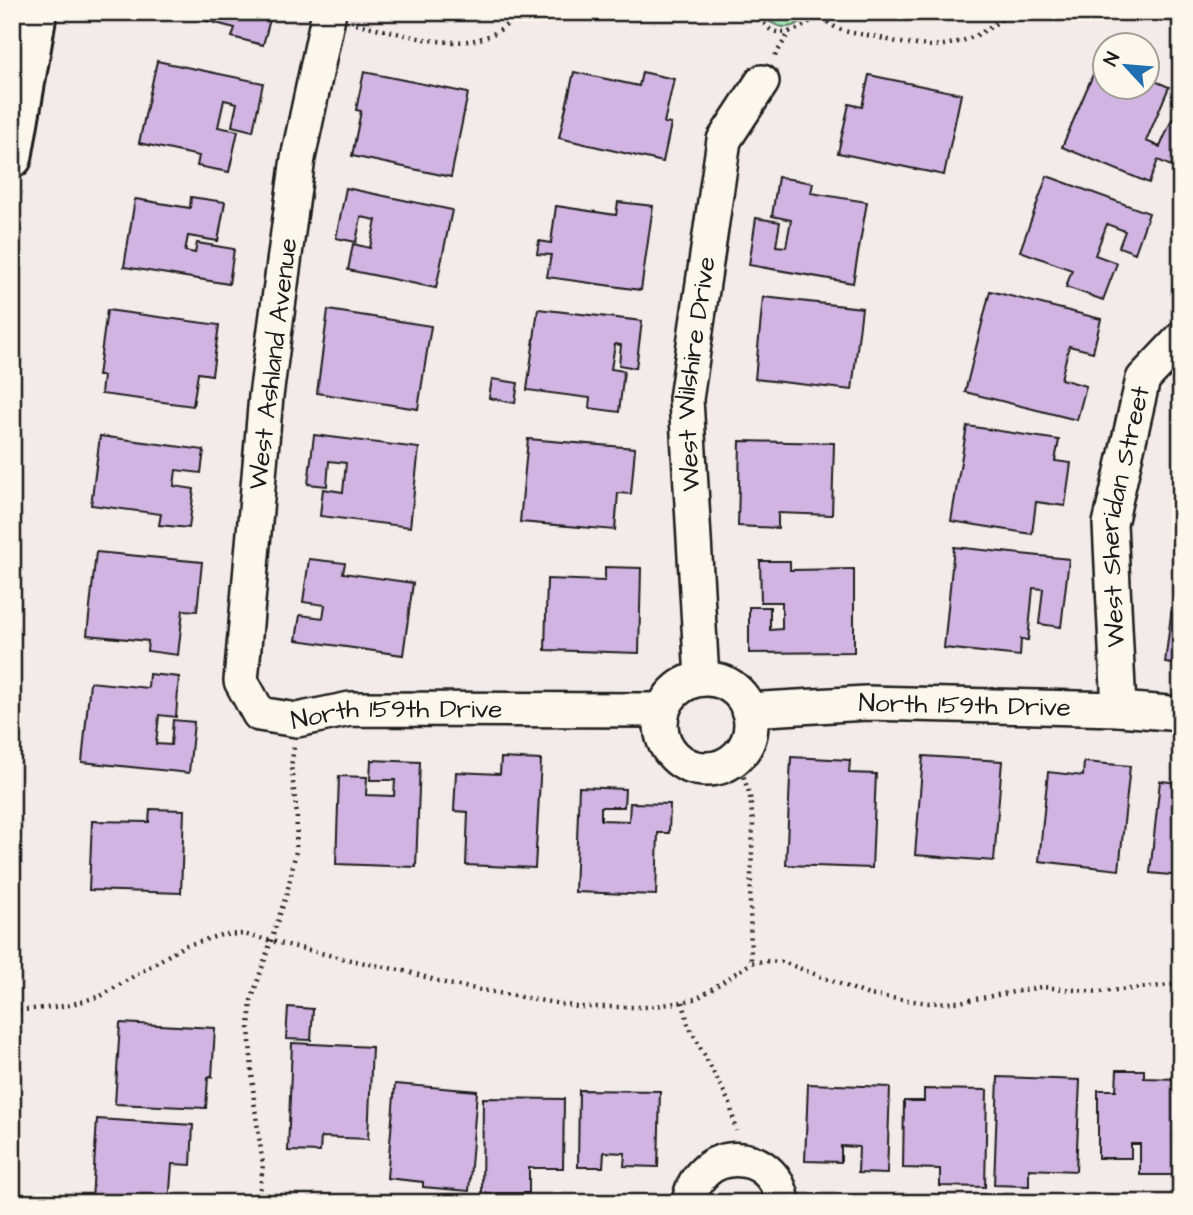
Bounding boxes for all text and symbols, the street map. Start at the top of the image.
north arrow [1092,32,1162,102]
text: N [1097,48,1127,70]
street label: West Ashland Avenue [240,236,306,492]
street label: West Wilshire Drive [668,254,725,493]
street label: West Sheridan Street [1092,382,1159,648]
street label: North 159th Drive [858,685,1071,726]
street label: North 159th Drive [288,691,502,739]

